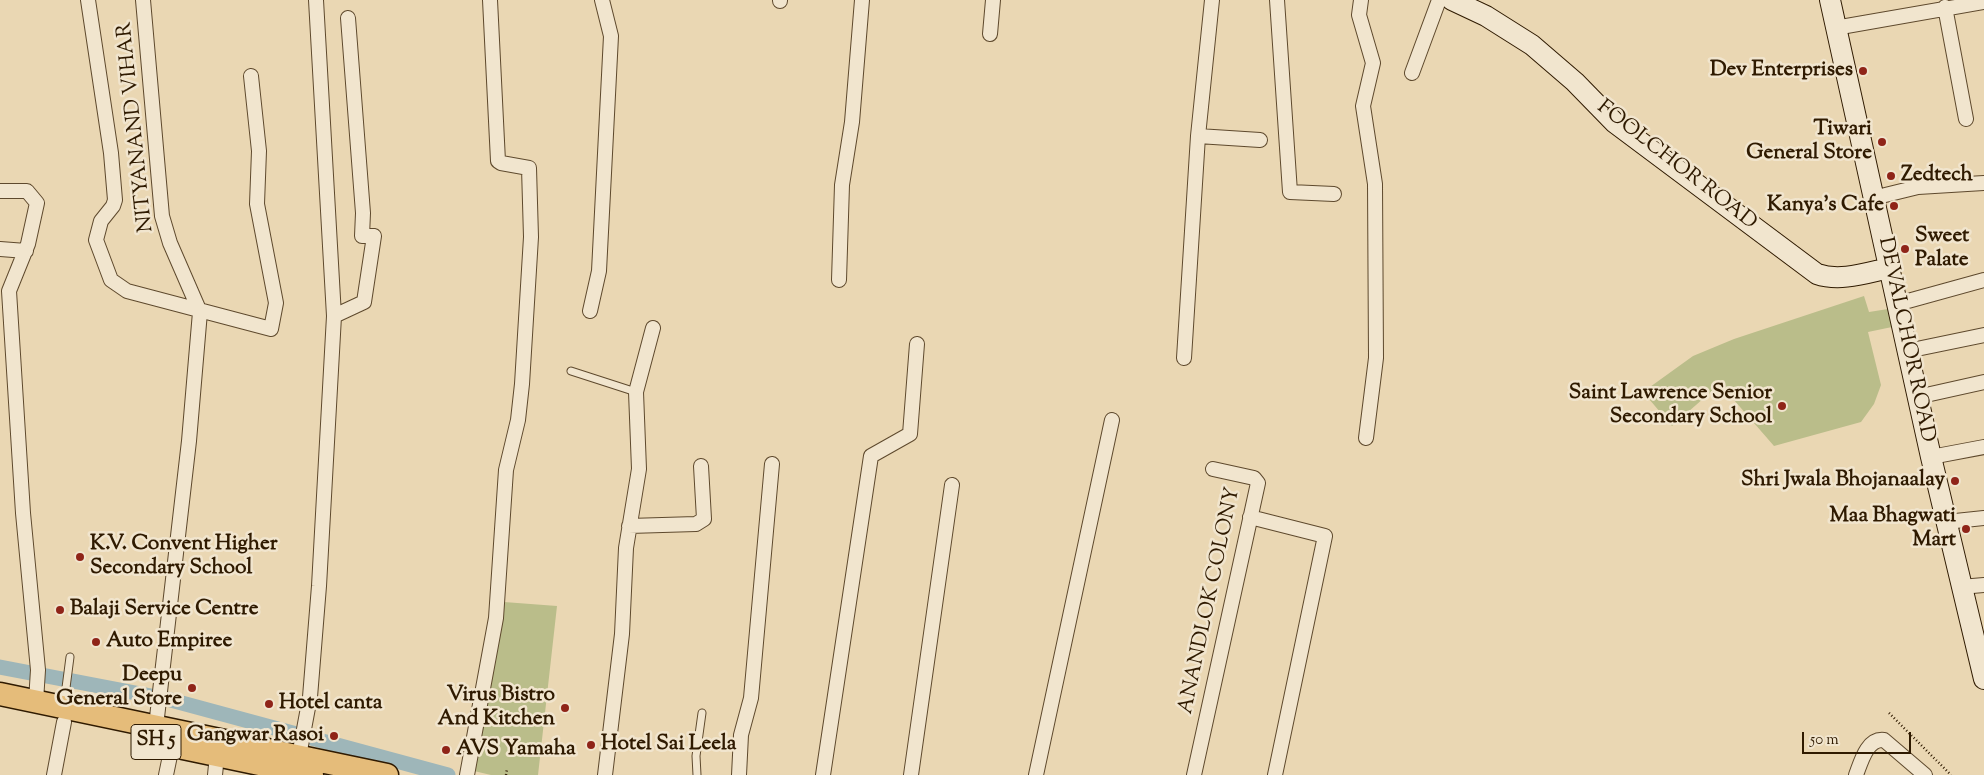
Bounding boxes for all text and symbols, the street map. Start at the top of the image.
street label: NITYANAND VIHAR [113,21,161,233]
place label: Dev Enterprises [1710,58,1853,84]
marker: Dev Enterprises [1857,65,1869,77]
street label: FOOLCHOR ROAD [1591,96,1761,236]
place label: Tiwari General Store [1746,117,1872,167]
marker: Tiwari General Store [1876,136,1888,148]
place label: Zedtech [1901,163,1973,189]
marker: Zedtech [1885,170,1897,182]
place label: Kanya's Cafe [1767,193,1884,219]
marker: Kanya's Cafe [1888,200,1900,212]
place label: Sweet Palate [1915,224,1969,274]
street label: DEVALCHOR ROAD [1871,235,1939,445]
marker: Sweet Palate [1899,243,1911,255]
place label: Saint Lawrence Senior Secondary School [1569,381,1772,431]
marker: Saint Lawrence Senior Secondary School [1776,400,1788,412]
place label: Shri Jwala Bhojanaalay [1741,468,1945,494]
marker: Shri Jwala Bhojanaalay [1949,475,1961,487]
street label: ANANDLOK COLONY [1175,485,1247,717]
place label: Maa Bhagwati Mart [1829,504,1956,554]
marker: Maa Bhagwati Mart [1960,523,1972,535]
place label: K.V. Convent Higher Secondary School [90,532,278,582]
marker: K.V. Convent Higher Secondary School [74,551,86,563]
place label: Balaji Service Centre [70,597,258,623]
marker: Balaji Service Centre [54,604,66,616]
place label: Auto Empiree [106,629,232,655]
marker: Auto Empiree [90,636,102,648]
place label: Deepu General Store [56,663,182,713]
marker: Deepu General Store [186,682,198,694]
place label: Virus Bistro And Kitchen [437,683,555,733]
place label: Hotel canta [279,691,382,717]
marker: Hotel canta [263,698,275,710]
marker: Virus Bistro And Kitchen [559,702,571,714]
scale bar [1804,722,1913,754]
place label: Gangwar Rasoi [187,723,324,749]
road number: SH 5 [131,724,181,760]
marker: Gangwar Rasoi [328,730,340,742]
text: 50 m [1810,730,1839,751]
place label: Hotel Sai Leela [601,732,736,758]
place label: AVS Yamaha [456,737,576,763]
marker: Hotel Sai Leela [585,739,597,751]
marker: AVS Yamaha [440,744,452,756]

